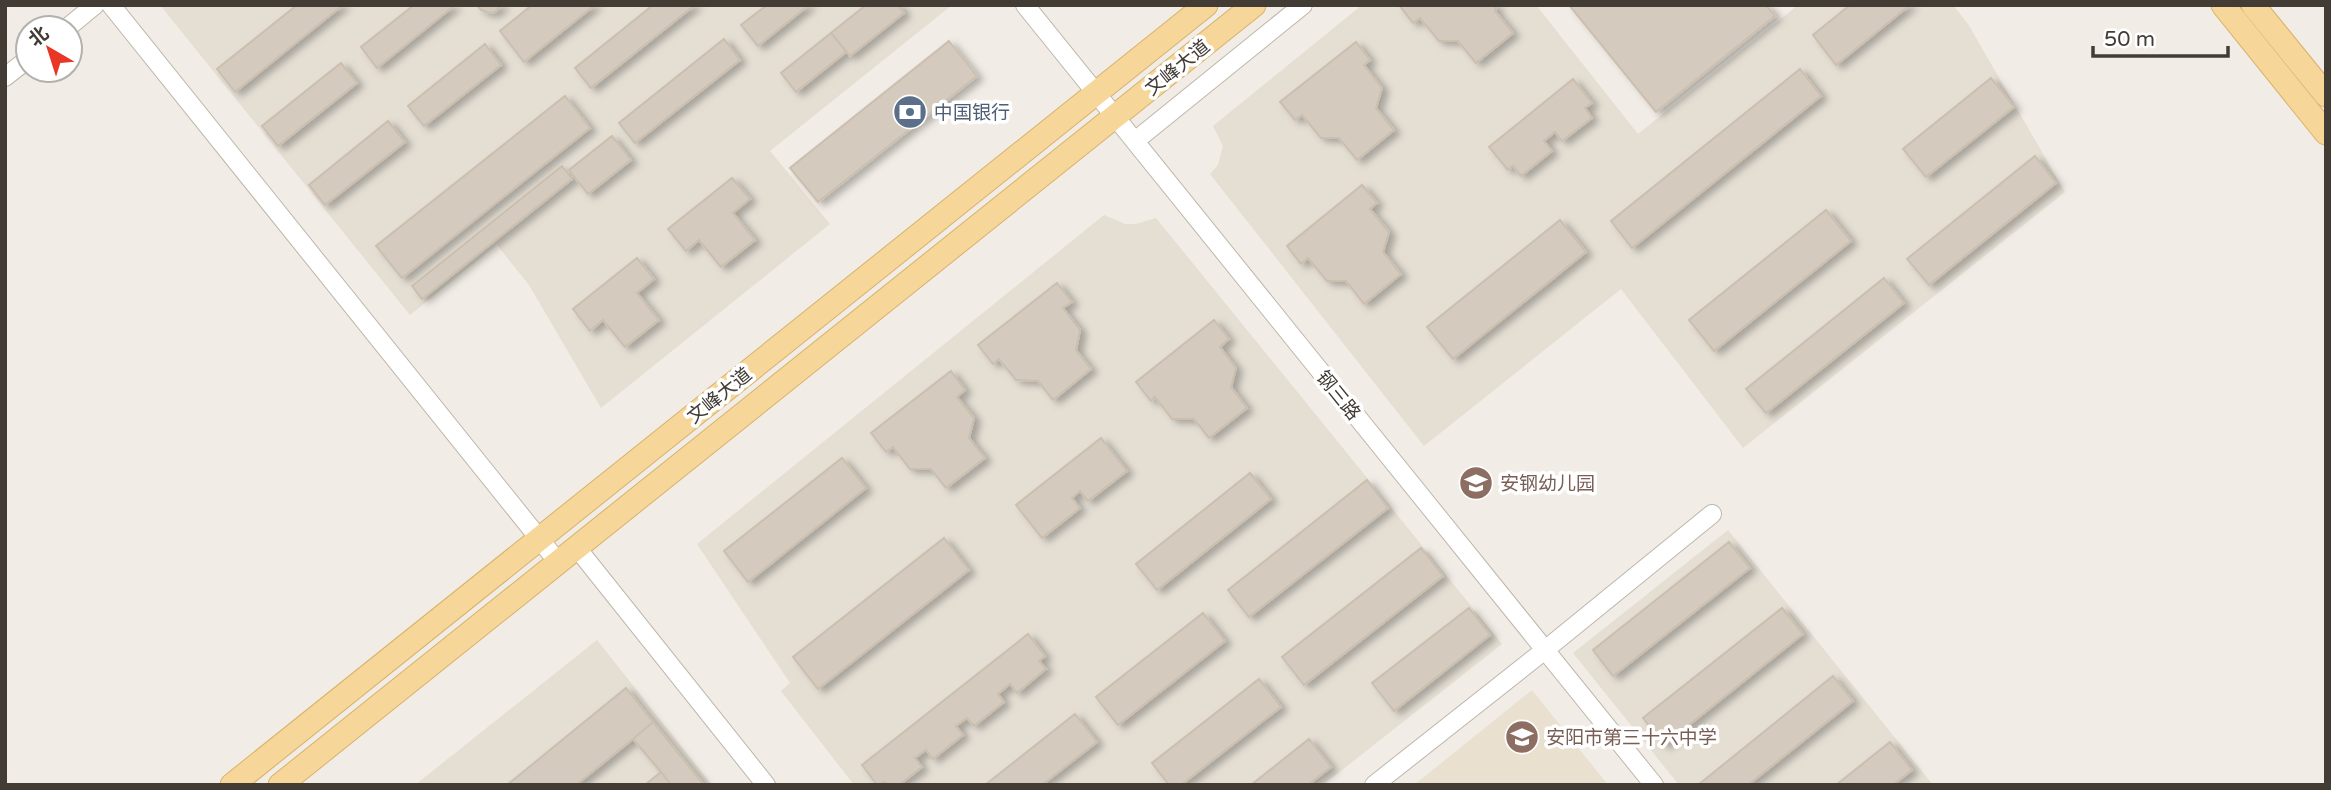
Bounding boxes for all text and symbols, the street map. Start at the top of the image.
north arrow [14,14,84,84]
scale bar [2093,14,2228,58]
text: 北 [25,22,53,51]
text: 50 m [2104,27,2155,52]
street label: 文峰大道 [1141,35,1214,100]
bank icon: 中国银行 [891,93,929,131]
place label: 中国银行 [934,102,1010,124]
street label: 文峰大道 [683,363,756,428]
street label: 钢三路 [1312,367,1365,425]
school or university icon: 安钢幼儿园 [1457,464,1495,502]
place label: 安钢幼儿园 [1500,473,1595,495]
school or university icon: 安阳市第三十六中学 [1503,718,1541,756]
place label: 安阳市第三十六中学 [1546,727,1717,749]

